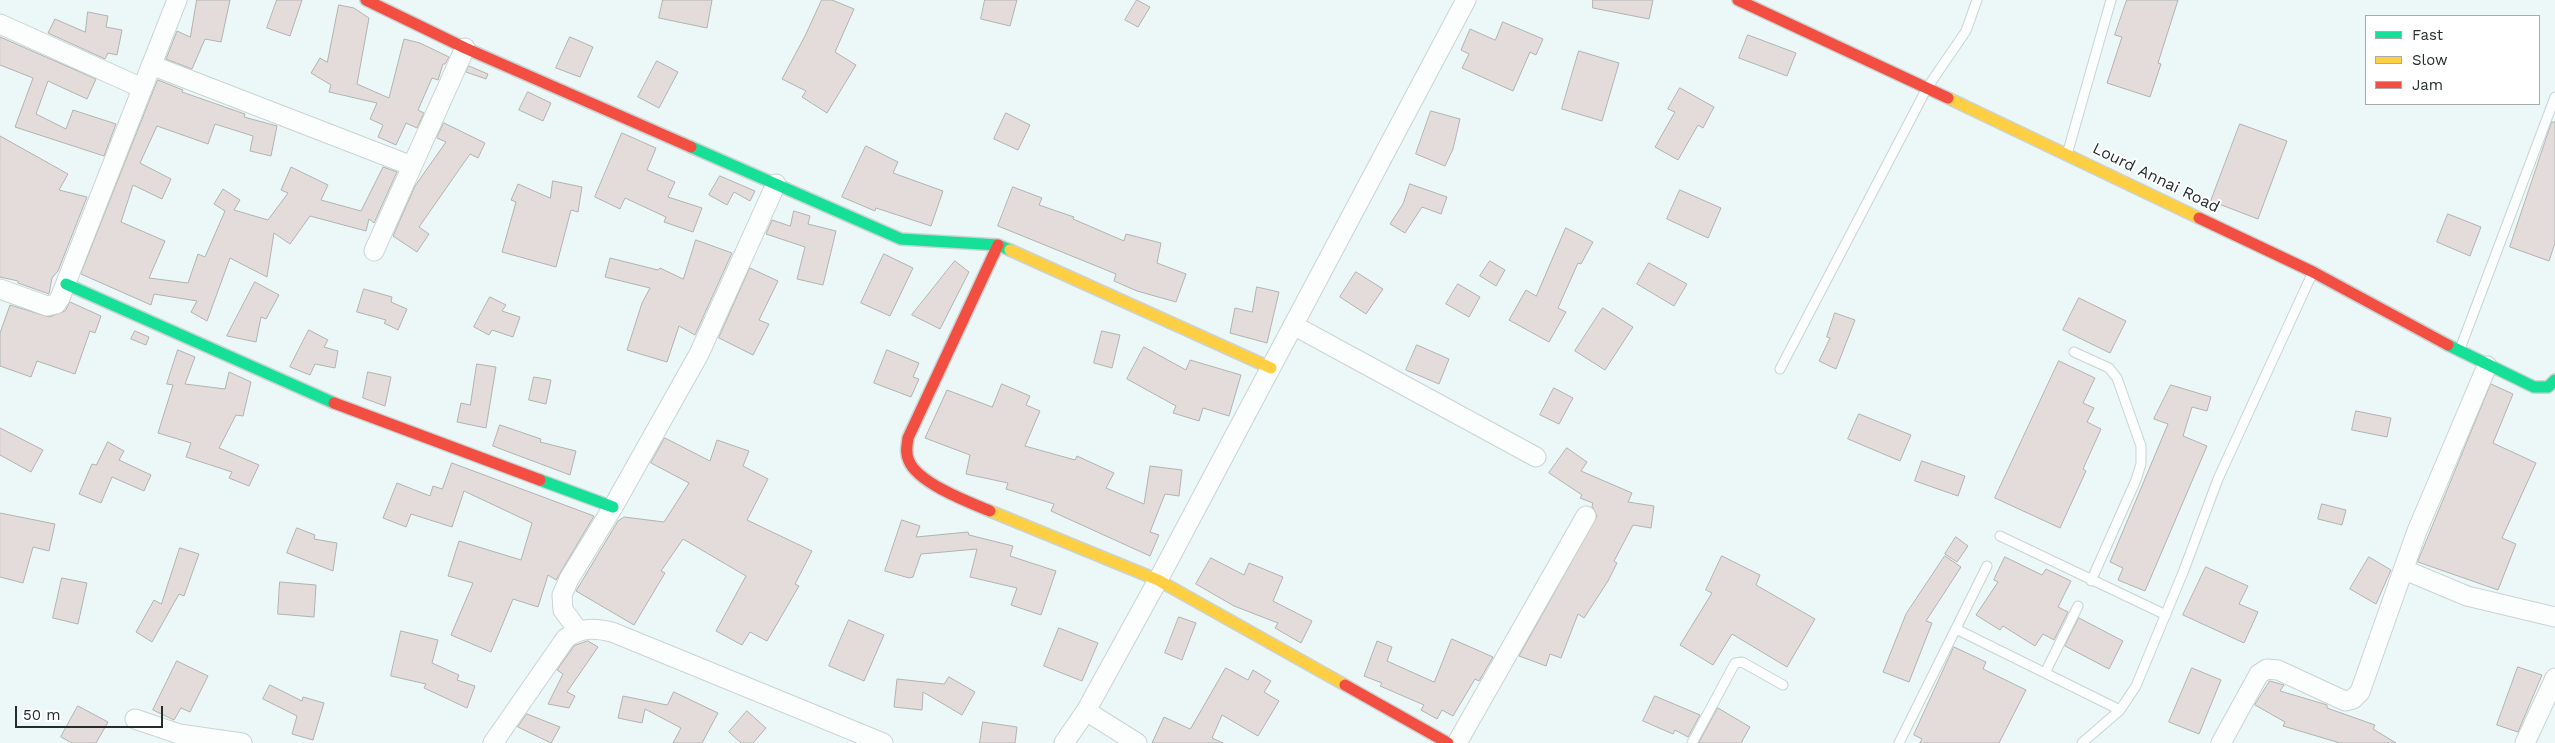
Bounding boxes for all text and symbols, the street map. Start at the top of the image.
legend [2365,15,2540,105]
text: Fast [2412,26,2443,44]
text: Slow [2412,51,2448,69]
text: Jam [2412,76,2443,94]
street label: Lourd Annai Road [2089,139,2223,217]
scale bar [18,696,165,728]
text: 50 m [23,706,60,724]

